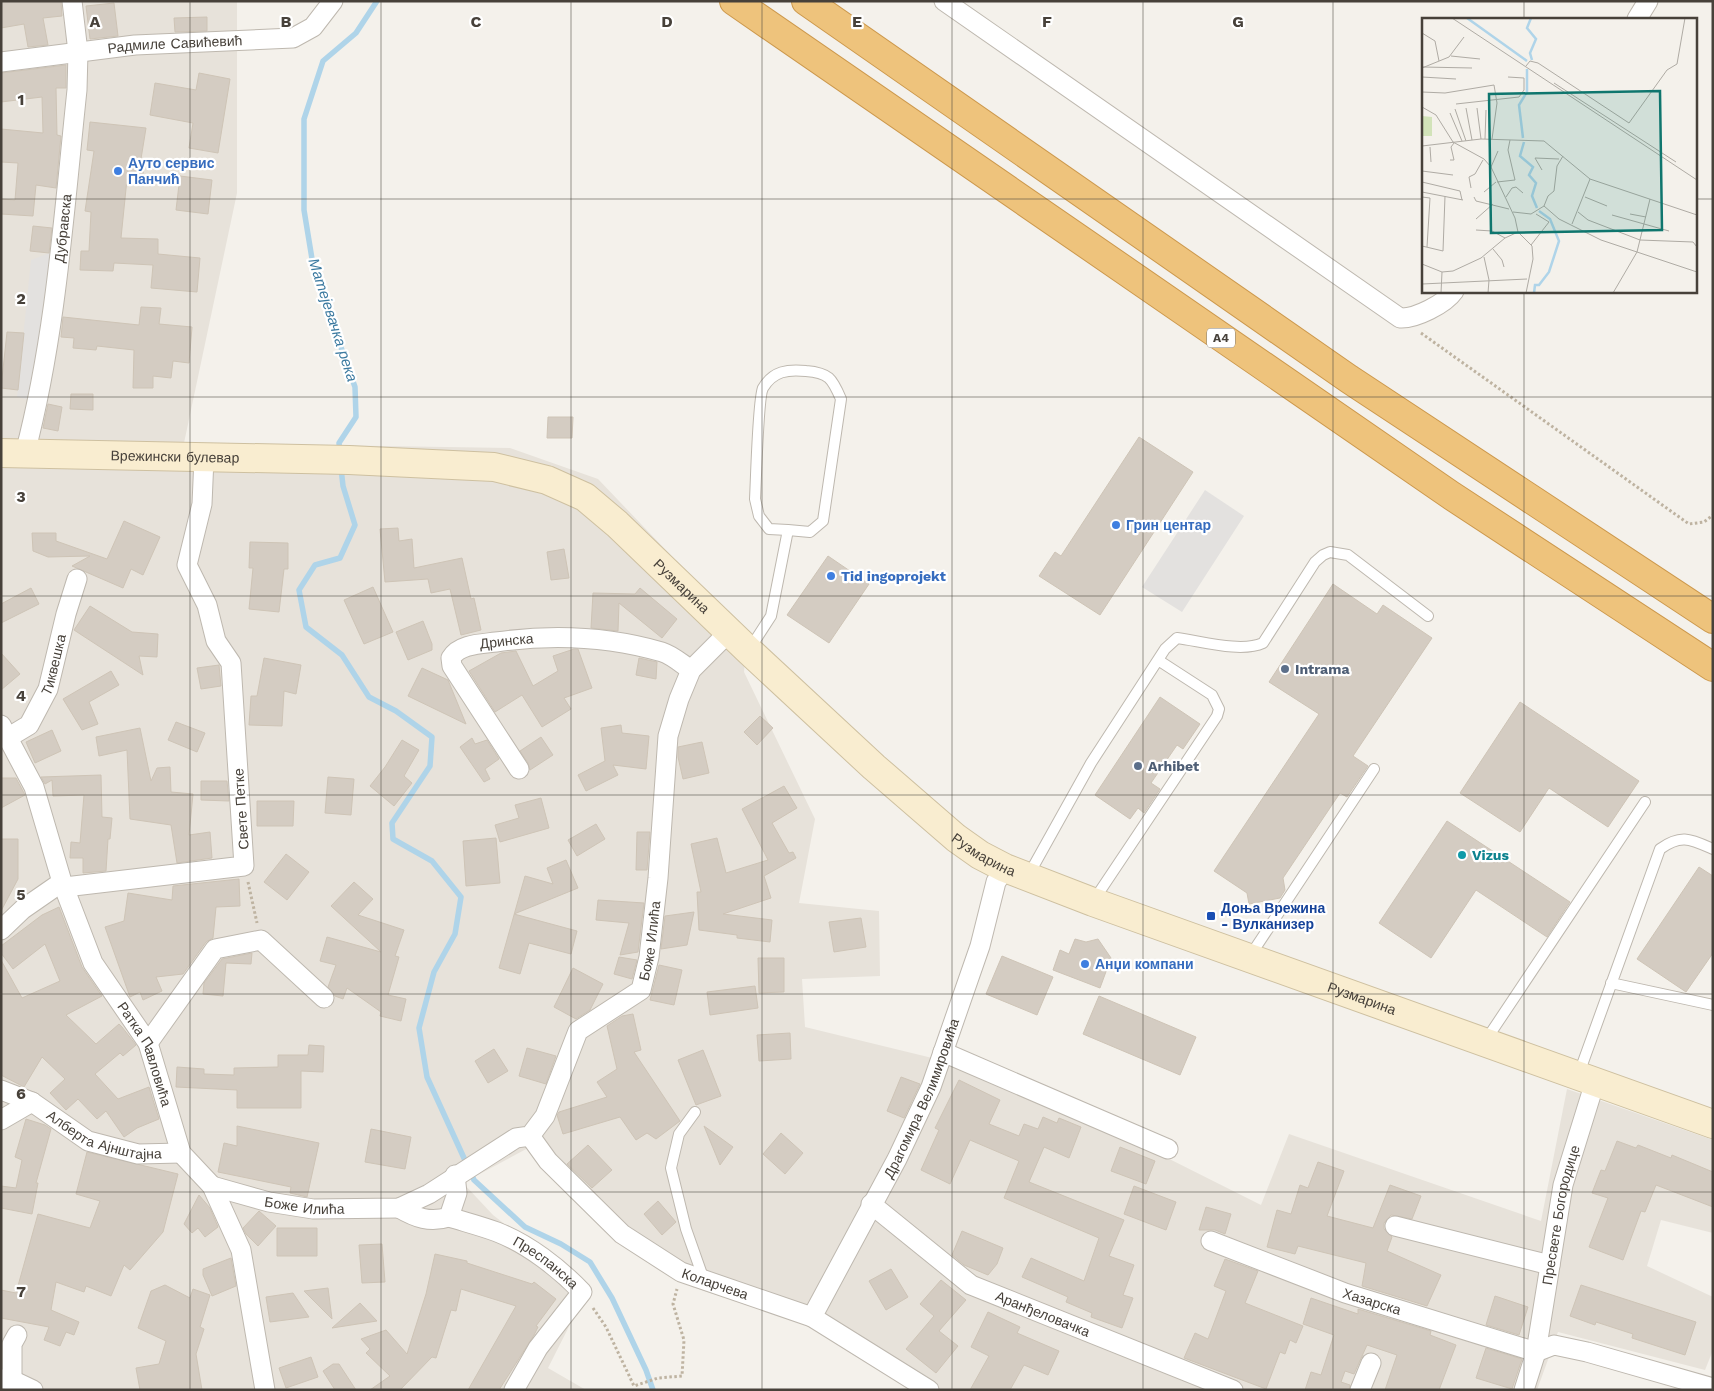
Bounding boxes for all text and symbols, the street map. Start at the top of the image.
text: A [90,12,101,31]
text: B [281,12,292,31]
text: C [471,12,482,31]
text: D [661,12,673,31]
text: E [852,12,862,31]
text: F [1042,12,1052,31]
text: G [1232,12,1244,31]
inset map [1422,18,1696,292]
street label: Радмиле Савићевић [107,32,243,56]
text: 1 [18,90,24,109]
place label: Ауто сервис Панчић [128,155,215,187]
marker: Ауто сервис Панчић [112,165,124,177]
street label: Дубравска [51,193,74,264]
water label: Матејевачка река [305,256,361,384]
text: 2 [16,289,26,308]
road number: A4 [1207,328,1235,348]
street label: Врежински булевар [110,447,240,466]
text: 3 [16,487,26,506]
place label: Грин центар [1126,517,1211,533]
marker: Грин центар [1110,519,1122,531]
street label: Рузмарина [650,556,713,617]
place label: Tid ingoprojekt [841,568,946,584]
marker: Tid ingoprojekt [825,570,837,582]
street label: Дринска [479,630,534,652]
street label: Тиквешка [38,632,69,698]
place label: Intrama [1295,661,1350,677]
marker: Intrama [1279,663,1291,675]
text: 4 [16,686,26,705]
place label: Arhibet [1148,758,1199,774]
marker: Arhibet [1132,760,1144,772]
street label: Свете Петке [230,768,252,850]
street label: Рузмарина [949,830,1018,879]
place label: Vizus [1472,847,1510,863]
marker: Vizus [1456,849,1468,861]
text: 5 [16,885,26,904]
street label: Боже Илића [636,900,663,982]
place label: Доња Врежина - Вулканизер [1221,900,1325,932]
marker: Доња Врежина - Вулканизер [1205,910,1217,922]
place label: Анџи компани [1095,956,1193,972]
marker: Анџи компани [1079,958,1091,970]
street label: Рузмарина [1326,979,1398,1018]
street label: Ратка Павловића [114,999,175,1109]
street label: Драгомира Велимировића [880,1016,962,1181]
text: 6 [16,1084,26,1103]
street label: Алберта Ајнштајна [44,1107,162,1162]
street label: Пресвете Богородице [1539,1143,1583,1286]
street label: Боже Илића [263,1193,345,1217]
street label: Преспанска [511,1233,582,1292]
street label: Коларчева [680,1265,751,1303]
text: 7 [16,1282,26,1301]
street label: Хазарска [1341,1285,1403,1318]
street label: Аранђеловачка [993,1288,1092,1340]

